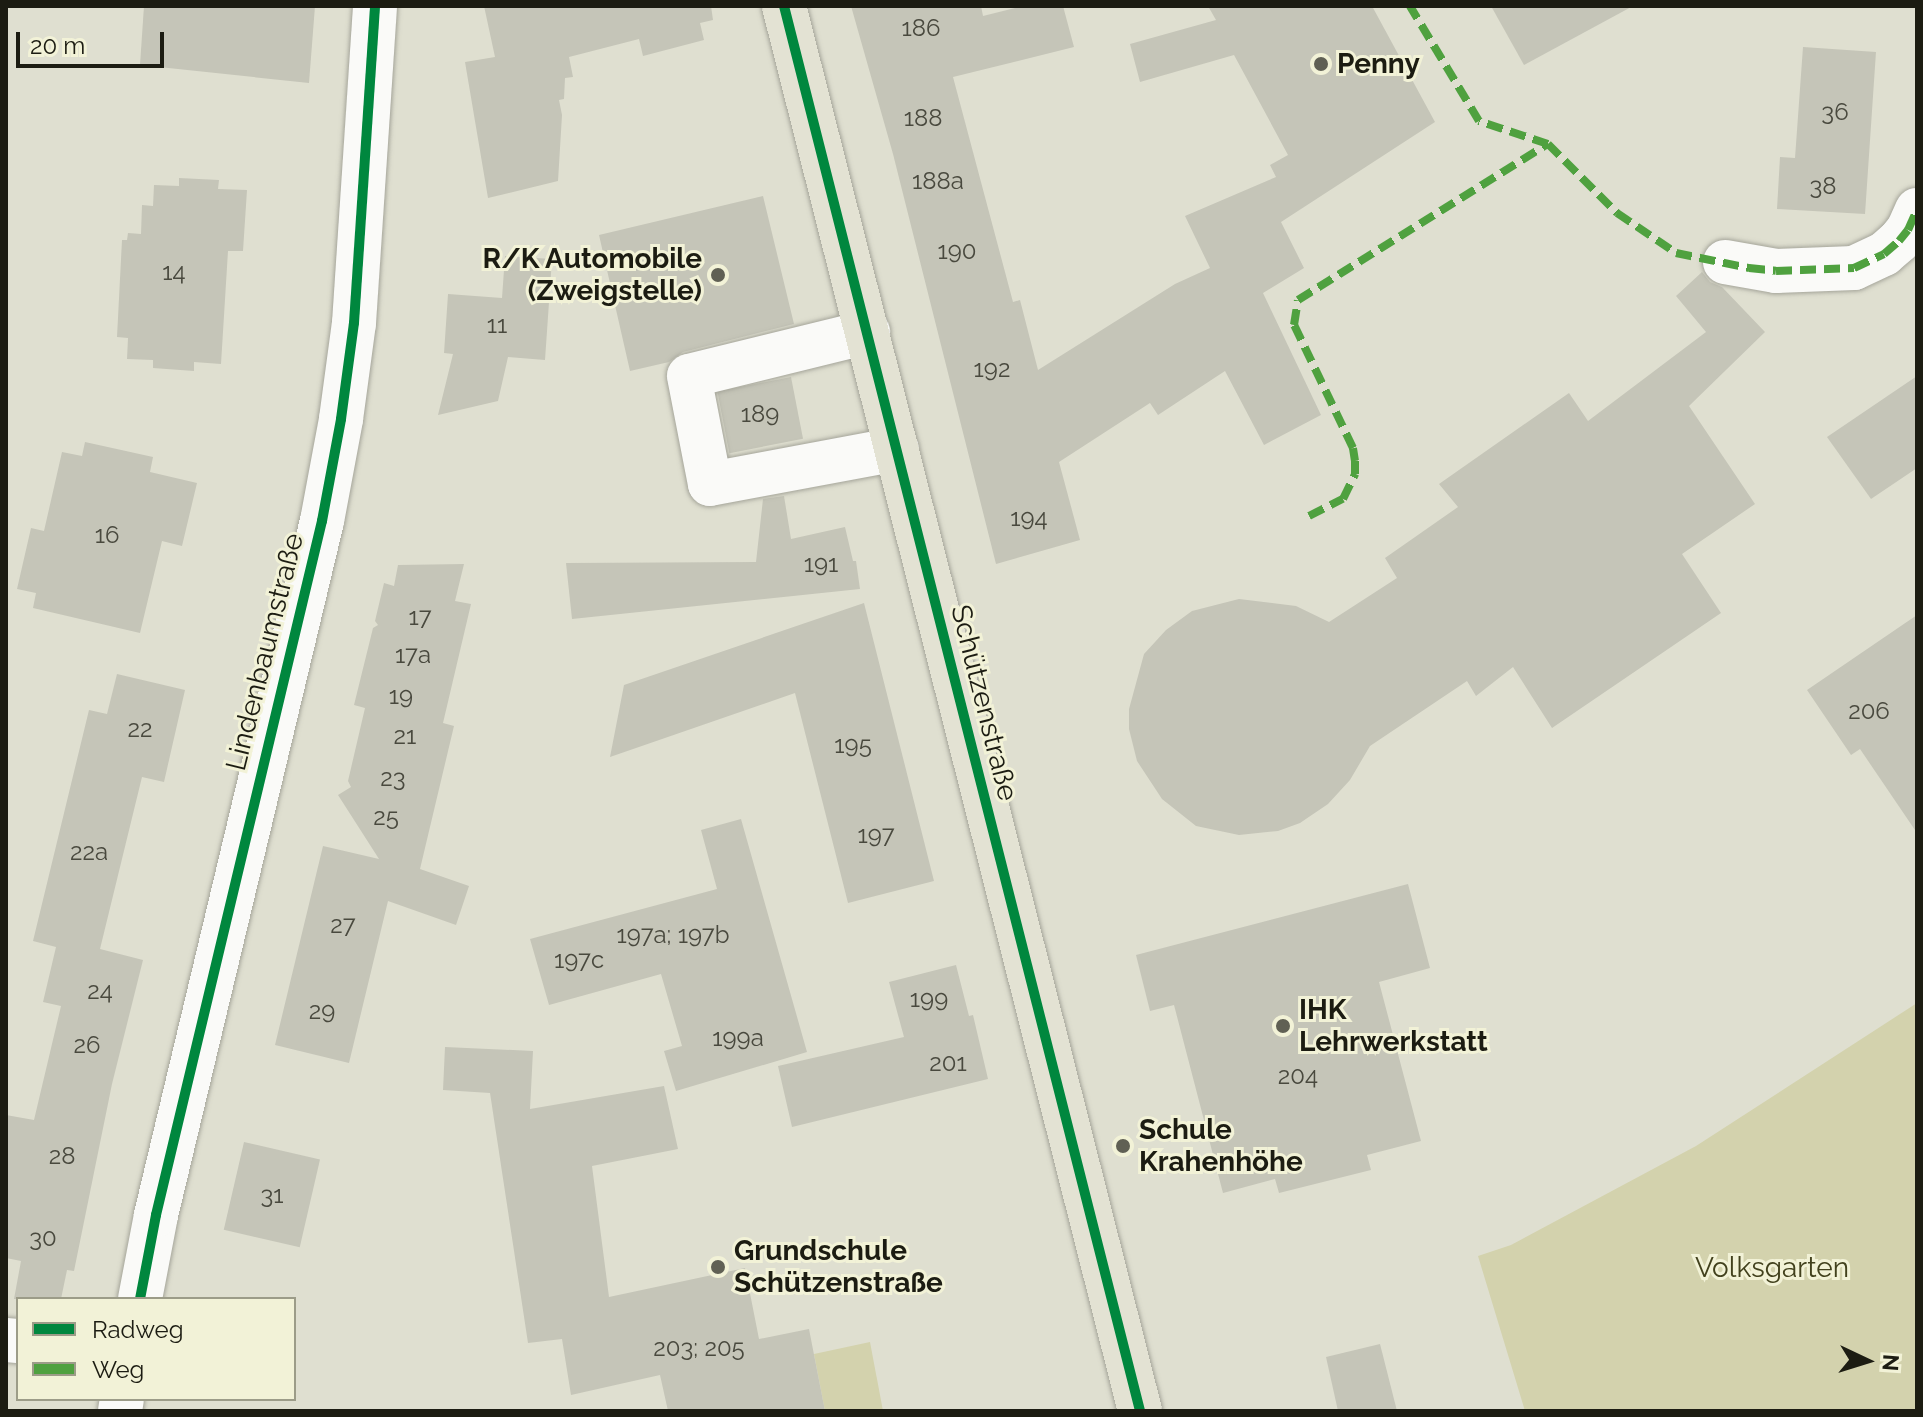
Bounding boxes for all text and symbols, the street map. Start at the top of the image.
house number: 186 [902,14,940,42]
scale bar [20,16,168,66]
text: 20 m [30,31,85,60]
place label: Penny [1337,47,1420,81]
marker: Penny [1312,55,1330,73]
house number: 36 [1821,98,1849,126]
house number: 188 [904,104,942,132]
house number: 188a [912,167,964,195]
house number: 38 [1809,172,1837,200]
house number: 190 [937,237,977,265]
place label: R/K Automobile (Zweigstelle) [481,242,702,308]
house number: 14 [162,258,186,286]
marker: R/K Automobile (Zweigstelle) [709,266,727,284]
house number: 11 [487,311,507,339]
house number: 192 [974,355,1010,383]
house number: 189 [741,400,779,428]
house number: 194 [1010,504,1048,532]
house number: 16 [95,521,119,549]
street label: Lindenbaumstraße [219,530,311,774]
house number: 191 [804,550,838,578]
street label: Schützenstraße [943,602,1025,804]
house number: 17 [409,603,431,631]
house number: 17a [395,641,431,669]
house number: 19 [389,682,413,710]
house number: 206 [1848,697,1890,725]
house number: 22 [127,715,153,743]
house number: 21 [394,722,416,750]
house number: 195 [834,731,872,759]
house number: 23 [380,764,406,792]
house number: 25 [373,803,399,831]
house number: 197 [857,821,895,849]
house number: 22a [70,838,108,866]
house number: 27 [330,911,356,939]
house number: 197a; 197b [617,921,729,949]
house number: 197c [554,946,604,974]
house number: 24 [87,977,113,1005]
house number: 199 [910,985,948,1013]
place label: IHK Lehrwerkstatt [1299,993,1488,1059]
house number: 29 [309,997,335,1025]
marker: IHK Lehrwerkstatt [1274,1017,1292,1035]
house number: 199a [712,1024,764,1052]
house number: 26 [74,1031,100,1059]
house number: 201 [929,1049,967,1077]
house number: 204 [1278,1062,1318,1090]
place label: Schule Krahenhöhe [1139,1113,1303,1179]
marker: Schule Krahenhöhe [1114,1137,1132,1155]
house number: 28 [49,1142,75,1170]
house number: 31 [260,1181,284,1209]
house number: 30 [29,1224,57,1252]
place label: Grundschule Schützenstraße [734,1234,943,1300]
park label: Volksgarten [1695,1251,1849,1285]
marker: Grundschule Schützenstraße [709,1258,727,1276]
legend [16,1297,296,1401]
text: Radweg [92,1315,184,1344]
north arrow [1827,1321,1907,1401]
house number: 203; 205 [653,1334,745,1362]
text: N [1877,1353,1904,1372]
text: Weg [92,1355,144,1384]

